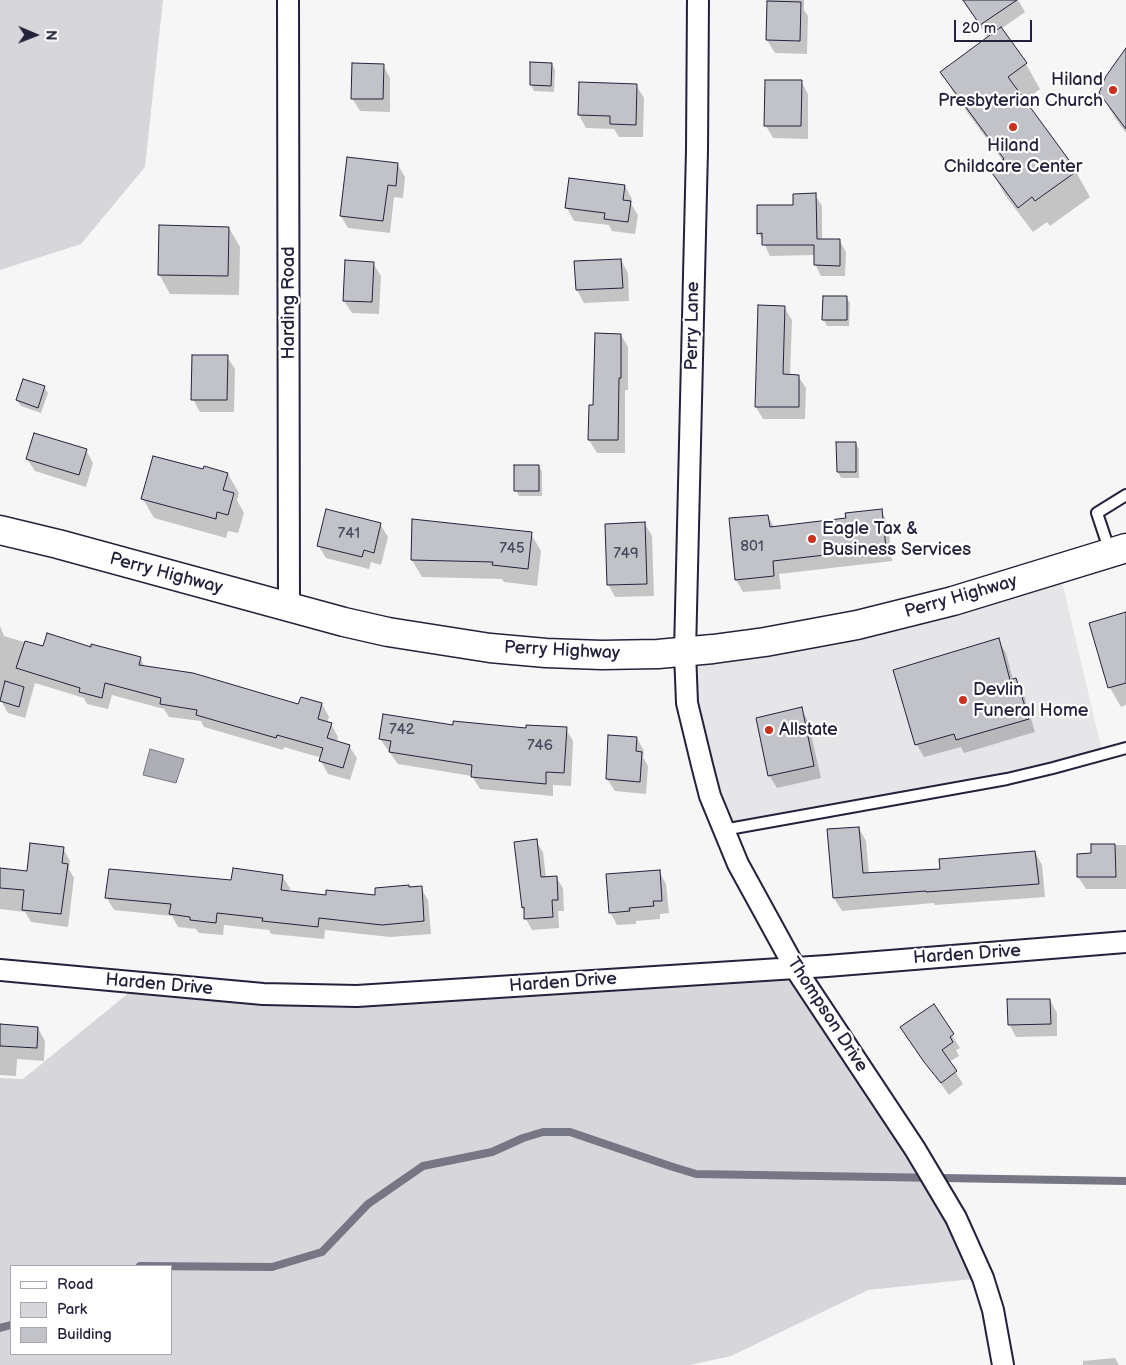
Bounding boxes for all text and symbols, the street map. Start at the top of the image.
north arrow [10,10,60,60]
scale bar [956,10,1034,42]
text: 20 m [962,19,996,38]
text: N [42,30,59,41]
place label: Hiland Presbyterian Church [938,69,1103,112]
marker: Hiland Presbyterian Church [1107,84,1119,96]
marker: Hiland Childcare Center [1007,121,1019,133]
place label: Hiland Childcare Center [944,135,1082,178]
street label: Harding Road [278,247,300,359]
street label: Perry Lane [681,281,705,371]
place label: Eagle Tax & Business Services [822,518,971,560]
house number: 741 [338,525,360,543]
marker: Eagle Tax & Business Services [806,533,818,545]
house number: 801 [740,538,764,556]
house number: 745 [499,540,525,558]
house number: 749 [613,545,639,563]
street label: Perry Highway [107,549,225,599]
street label: Perry Highway [902,571,1020,623]
street label: Perry Highway [504,637,620,665]
place label: Devlin Funeral Home [973,679,1089,722]
marker: Devlin Funeral Home [957,694,969,706]
place label: Allstate [779,719,838,741]
house number: 742 [389,721,415,739]
marker: Allstate [763,724,775,736]
house number: 746 [527,737,553,755]
street label: Harden Drive [912,940,1022,970]
street label: Thompson Drive [782,954,872,1076]
street label: Harden Drive [508,968,618,998]
street label: Harden Drive [104,970,214,1000]
legend [10,1265,172,1355]
text: Road [57,1275,93,1294]
text: Park [57,1300,87,1319]
text: Building [57,1325,112,1344]

